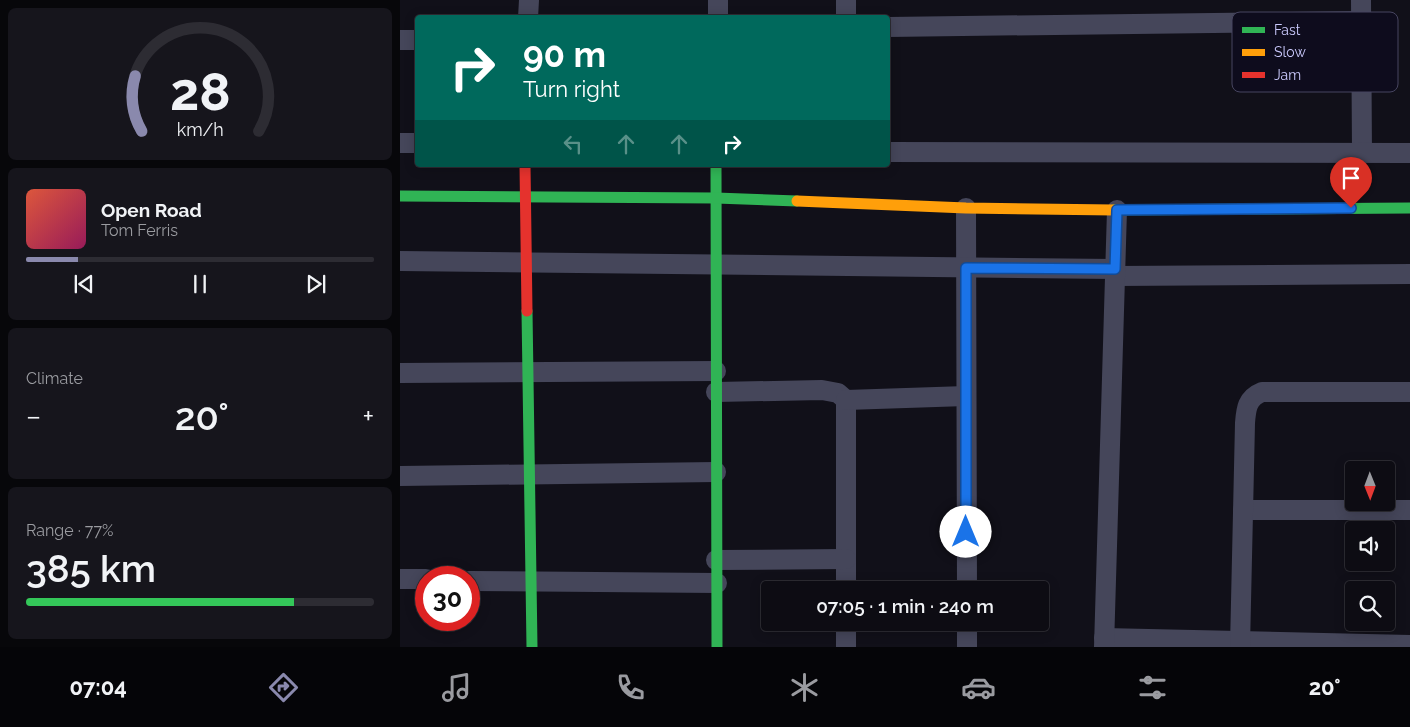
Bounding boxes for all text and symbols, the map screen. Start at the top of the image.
legend [1232,12,1398,92]
text: Fast [1274,22,1301,38]
text: 90 m [523,34,606,75]
icon: right [440,35,505,100]
text: Slow [1274,44,1306,60]
text: 28 [170,61,230,122]
text: Jam [1274,67,1301,83]
text: Turn right [523,76,620,102]
text: km/h [176,119,224,140]
icon: left [559,130,587,158]
icon: ahead [612,130,640,158]
icon: ahead [665,130,693,158]
icon: right [718,130,746,158]
pin [1330,157,1372,208]
icon: arrive [1337,164,1365,192]
text: Open Road [101,199,202,221]
text: Tom Ferris [101,221,178,240]
icon: previous [70,270,98,298]
icon: pause [186,270,214,298]
icon: next [302,270,330,298]
text: Climate [26,369,83,388]
text: 20° [175,394,229,439]
text: − [26,400,41,433]
text: + [362,400,374,433]
north arrow [1345,461,1395,511]
map controls [1345,461,1395,631]
position arrow [939,505,991,557]
text: Range · 77% [26,521,113,540]
button: sound [1345,521,1395,571]
text: 385 km [26,546,156,591]
speed limit sign: 30 [415,566,480,631]
button: search [1345,581,1395,631]
text: 07:05 · 1 min · 240 m [816,595,994,617]
icon: directions [266,670,301,705]
icon: music [439,670,474,705]
icon: phone [613,670,648,705]
icon: climate [787,670,822,705]
icon: car [961,670,996,705]
icon: filters [1135,670,1170,705]
text: 07:04 [69,674,127,700]
text: 20° [1309,674,1341,700]

